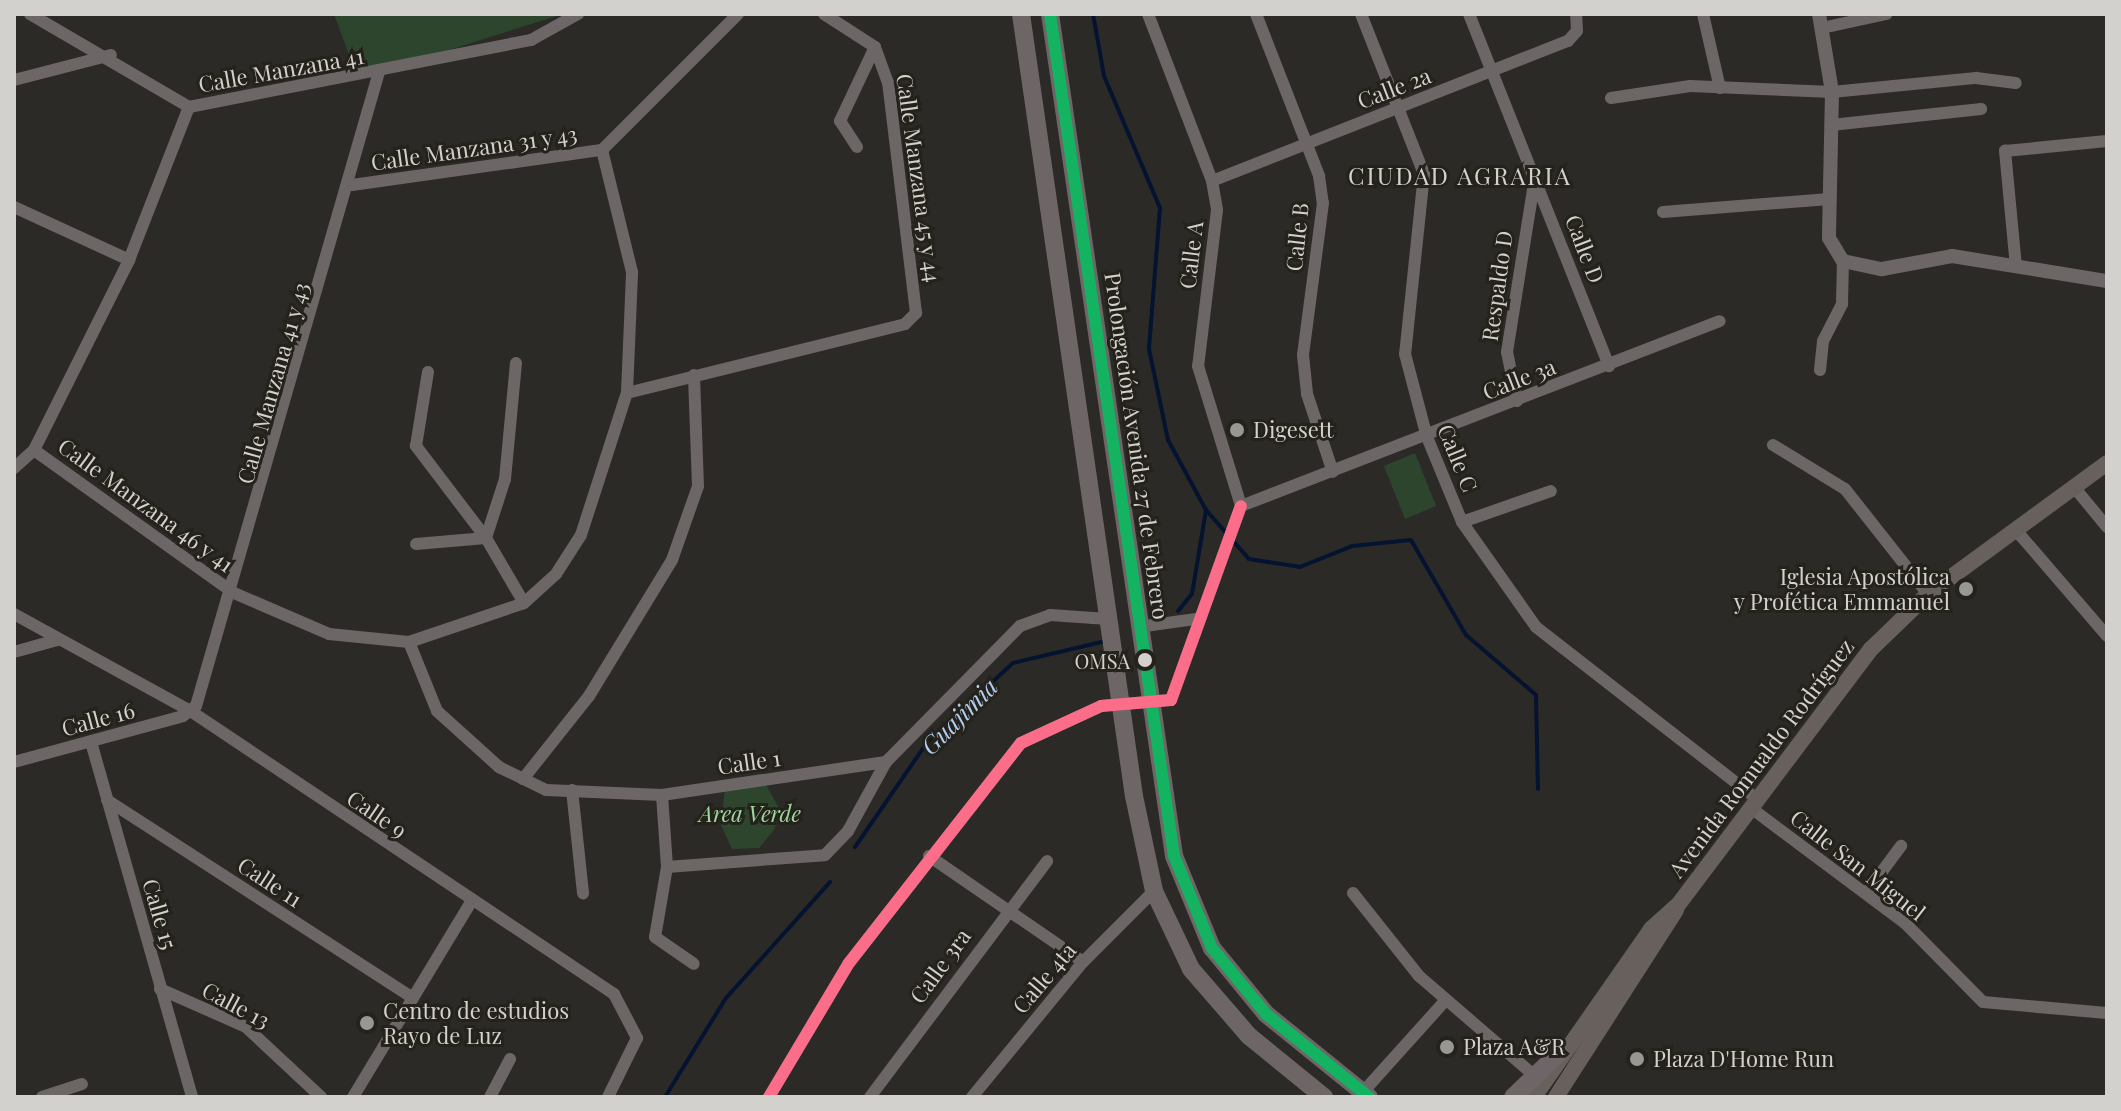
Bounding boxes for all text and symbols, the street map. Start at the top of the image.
street label: Calle Manzana 41 [196,42,366,98]
street label: Calle 2a [1354,62,1434,114]
street label: Calle Manzana 45 y 44 [891,71,947,285]
street label: Calle Manzana 31 y 43 [368,120,580,176]
district label: CIUDAD AGRARIA [1348,162,1572,190]
street label: Calle B [1280,201,1314,273]
street label: Calle D [1560,211,1610,287]
street label: Calle A [1174,219,1208,291]
street label: Respaldo D [1476,229,1518,343]
street label: Prolongación Avenida 27 de Febrero [1099,270,1175,622]
street label: Calle Manzana 41 y 43 [231,278,315,488]
street label: Calle 3a [1479,353,1559,405]
place label: Digesett [1253,417,1334,443]
marker: Digesett [1228,421,1246,439]
street label: Calle C [1433,421,1483,495]
street label: Calle Manzana 46 y 41 [52,432,240,578]
place label: Iglesia Apostólica y Profética Emmanuel [1733,563,1950,614]
marker: Iglesia Apostólica y Profética Emmanuel [1957,580,1975,598]
street label: Avenida Romualdo Rodríguez [1663,634,1859,882]
place label: OMSA [1075,648,1130,672]
marker: OMSA [1137,652,1153,668]
water label: Guajimia [915,672,1003,760]
street label: Calle 16 [59,697,137,741]
street label: Calle 1 [716,745,782,779]
street label: Calle 9 [342,785,412,843]
park label: Area Verde [699,801,801,827]
street label: Calle San Miguel [1785,804,1931,926]
street label: Calle 11 [233,852,307,912]
street label: Calle 15 [137,876,183,952]
street label: Calle 3ra [904,924,976,1008]
street label: Calle 4ta [1007,937,1081,1019]
street label: Calle 13 [198,976,274,1034]
place label: Centro de estudios Rayo de Luz [383,997,569,1048]
marker: Centro de estudios Rayo de Luz [358,1014,376,1032]
place label: Plaza A&R [1463,1034,1566,1060]
marker: Plaza A&R [1438,1038,1456,1056]
place label: Plaza D'Home Run [1653,1046,1835,1072]
marker: Plaza D'Home Run [1628,1050,1646,1068]

